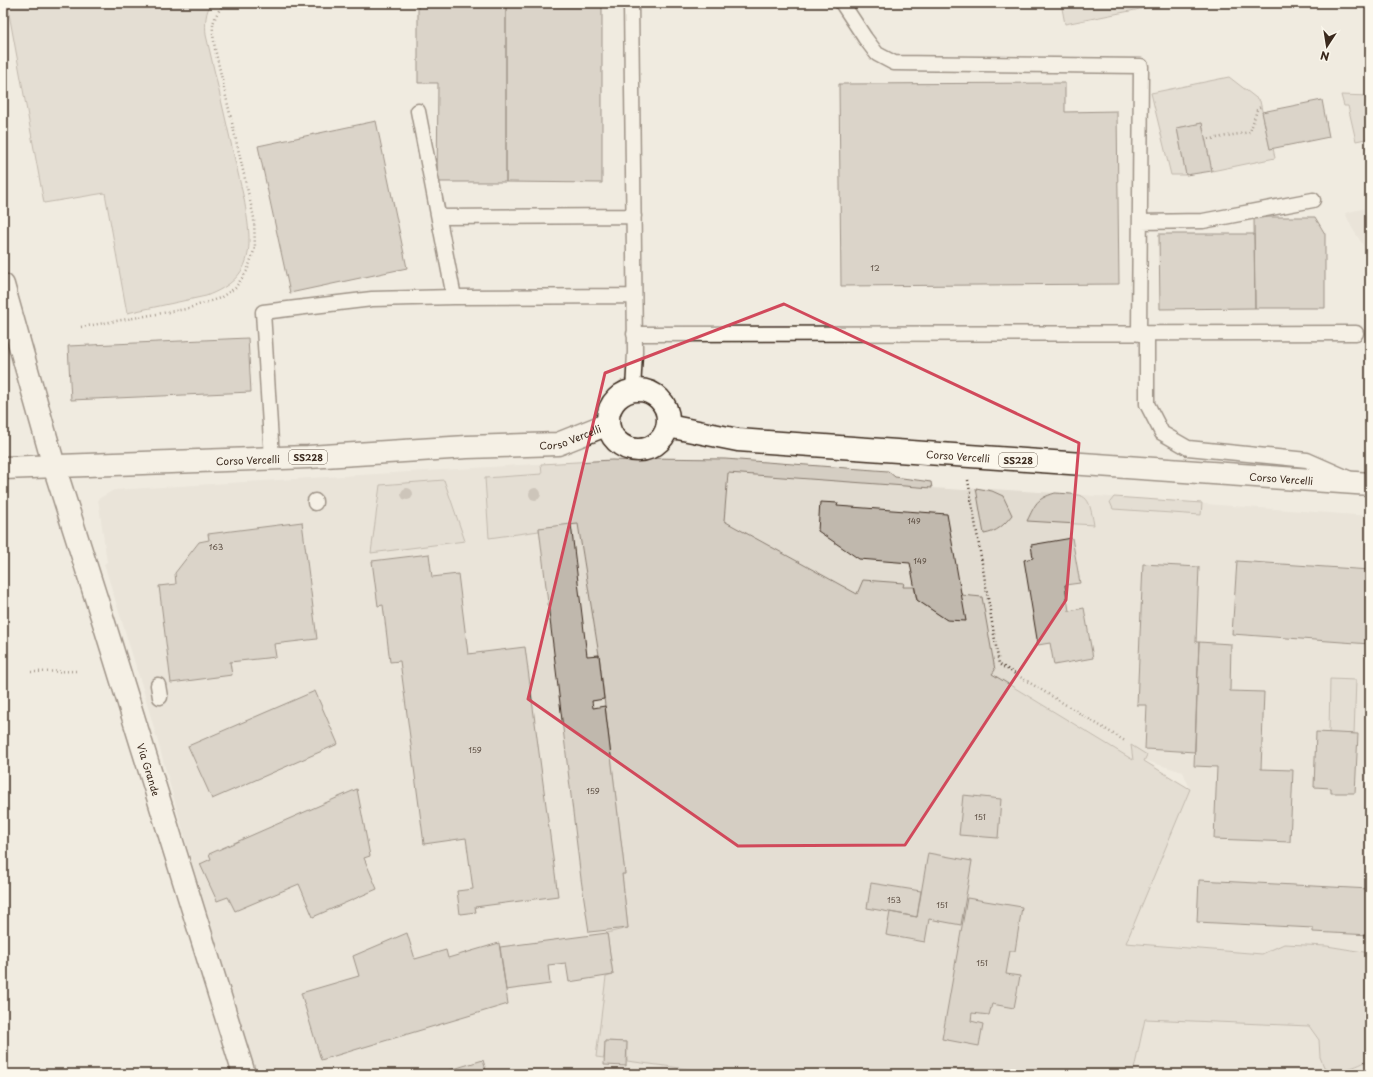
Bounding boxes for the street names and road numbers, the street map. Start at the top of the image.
street label: Corso Vercelli [539,420,603,452]
street label: Corso Vercelli [926,446,991,465]
road number: SS228 [289,450,327,464]
street label: Corso Vercelli [216,451,280,468]
road number: SS228 [999,453,1037,467]
street label: Corso Vercelli [1249,468,1314,488]
street label: Via Grande [134,741,165,798]

